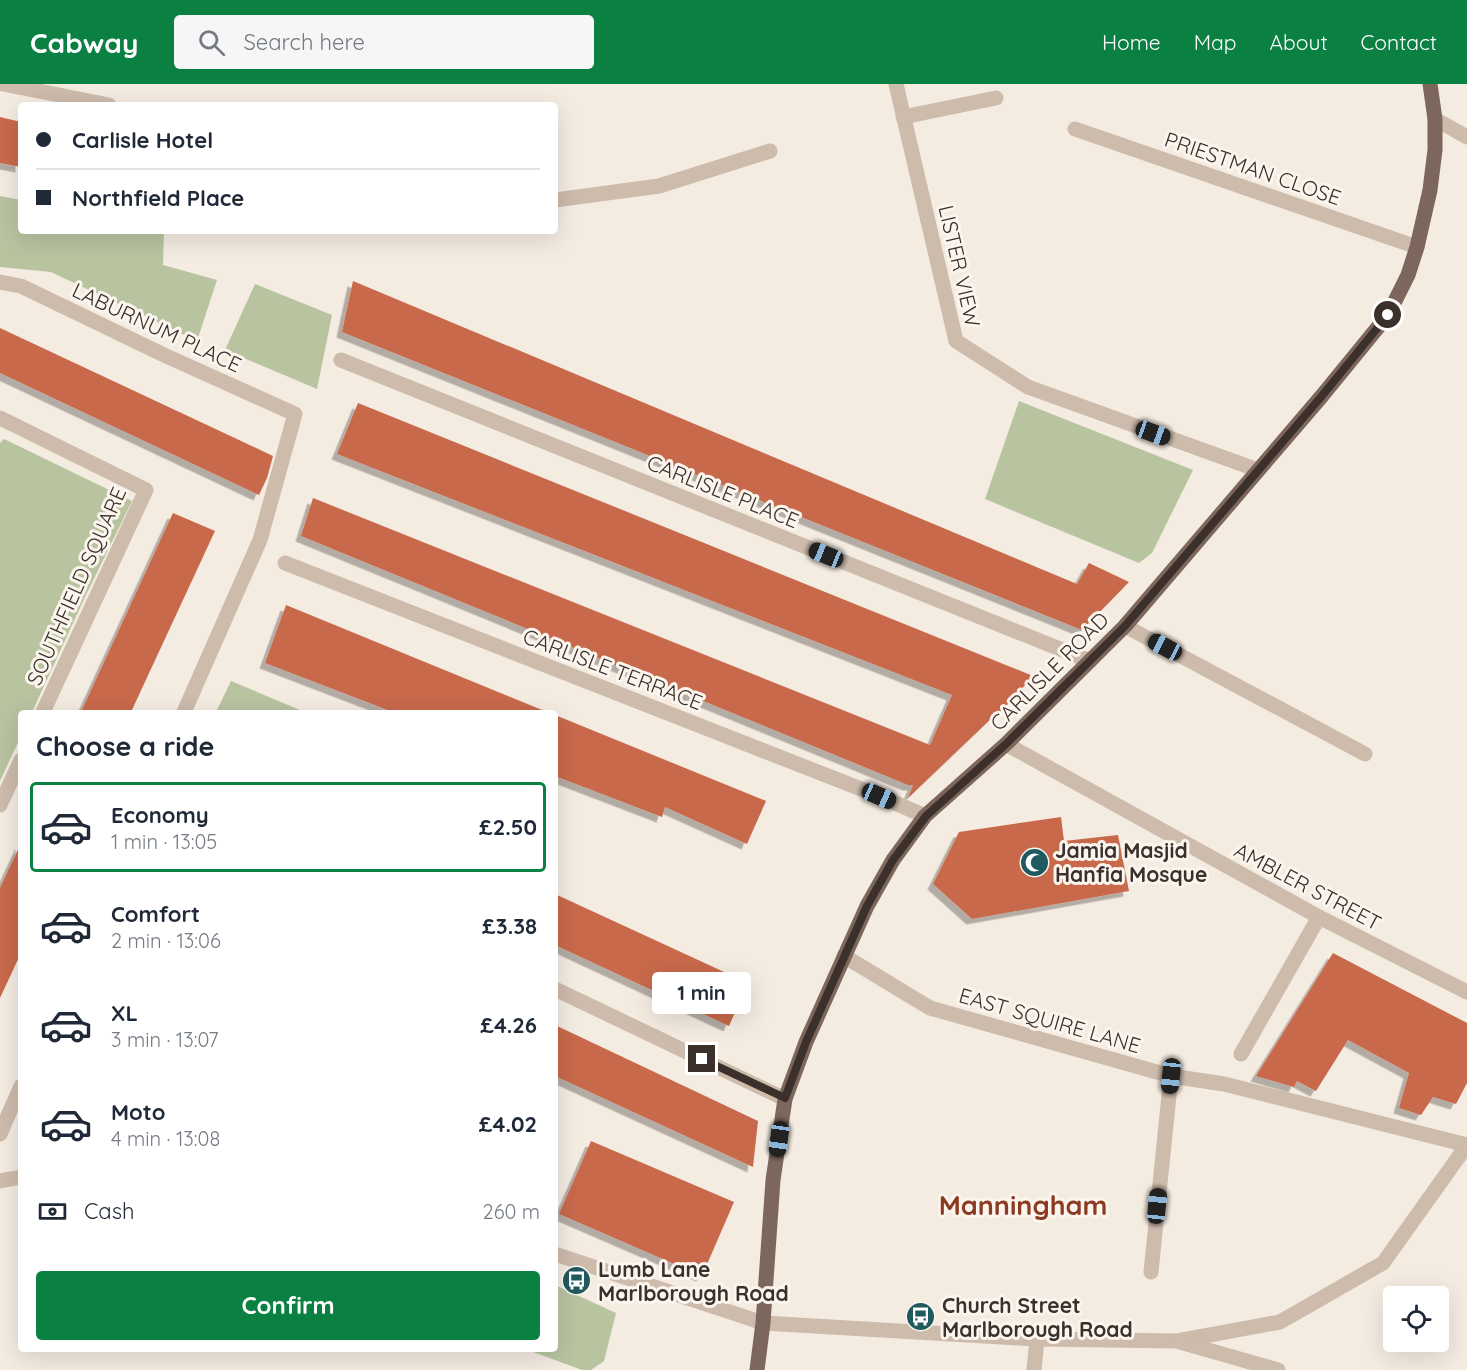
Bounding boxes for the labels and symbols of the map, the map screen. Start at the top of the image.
street label: PRIESTMAN CLOSE [1161,126,1345,210]
street label: LISTER VIEW [933,203,987,329]
street label: LABURNUM PLACE [68,276,246,378]
route start [1374,301,1401,328]
car [1133,418,1173,448]
street label: CARLISLE PLACE [643,449,803,533]
street label: SOUTHFIELD SQUARE [21,483,131,689]
car [806,540,846,570]
street label: CARLISLE ROAD [984,606,1114,736]
street label: CARLISLE TERRACE [520,623,706,715]
car [1145,631,1185,663]
car [859,780,899,812]
street label: AMBLER STREET [1230,836,1386,936]
place label: Jamia Masjid Hanfia Mosque [1055,837,1207,887]
mosque icon: Jamia Masjid Hanfia Mosque [1018,846,1050,878]
callout: 1 min [652,972,752,1014]
street label: EAST SQUIRE LANE [956,982,1144,1058]
route end [688,1045,715,1072]
car [1160,1057,1182,1095]
car [768,1120,790,1158]
car [1146,1187,1168,1225]
district label: Manningham [939,1188,1107,1222]
place label: Lumb Lane Marlborough Road [598,1256,789,1306]
bus stop icon: Lumb Lane Marlborough Road [561,1265,593,1297]
place label: Church Street Marlborough Road [942,1292,1133,1342]
bus stop icon: Church Street Marlborough Road [905,1301,937,1333]

